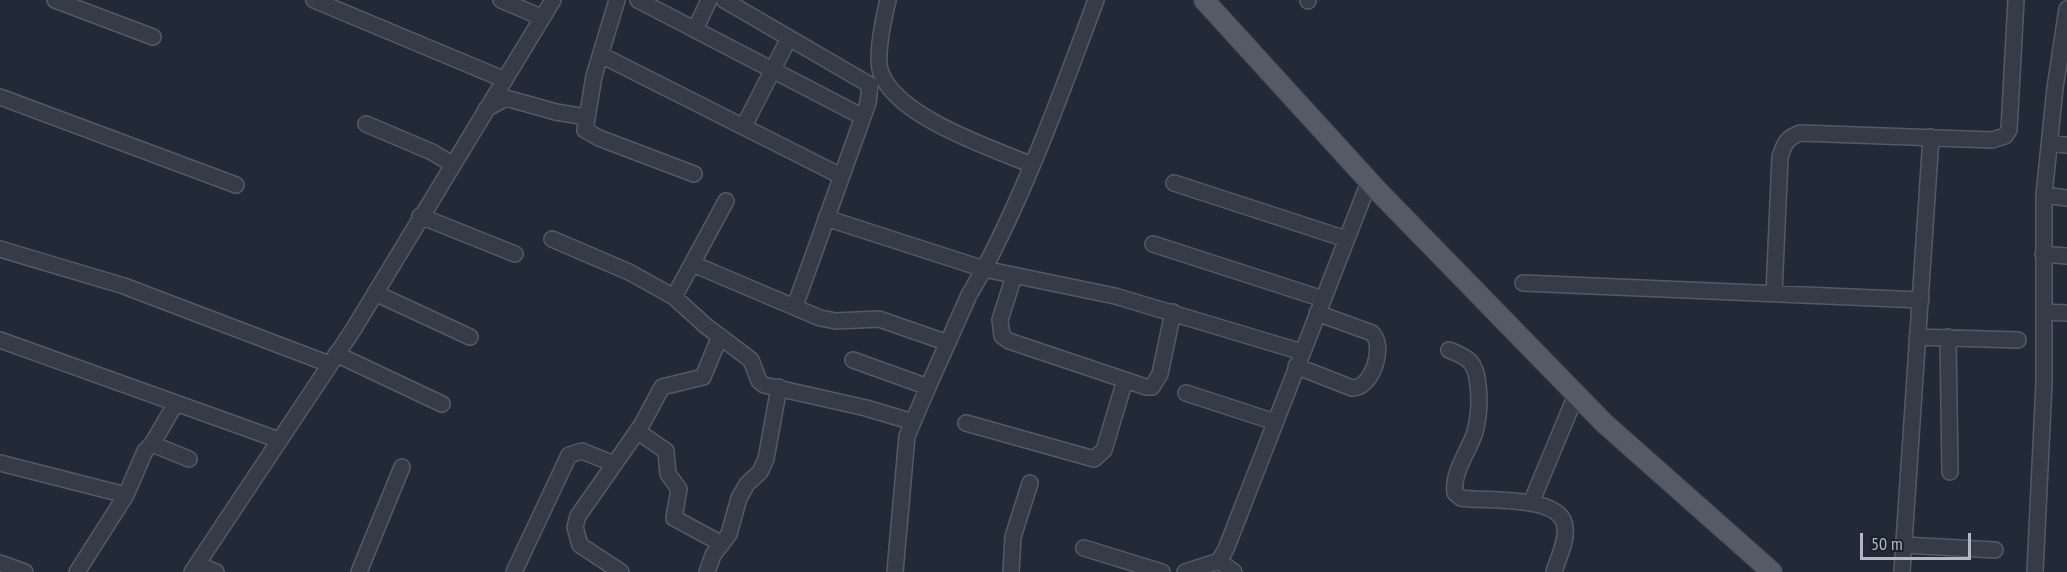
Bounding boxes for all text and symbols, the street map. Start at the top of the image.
scale bar [1863,521,1974,559]
text: 50 m [1871,532,1903,555]

